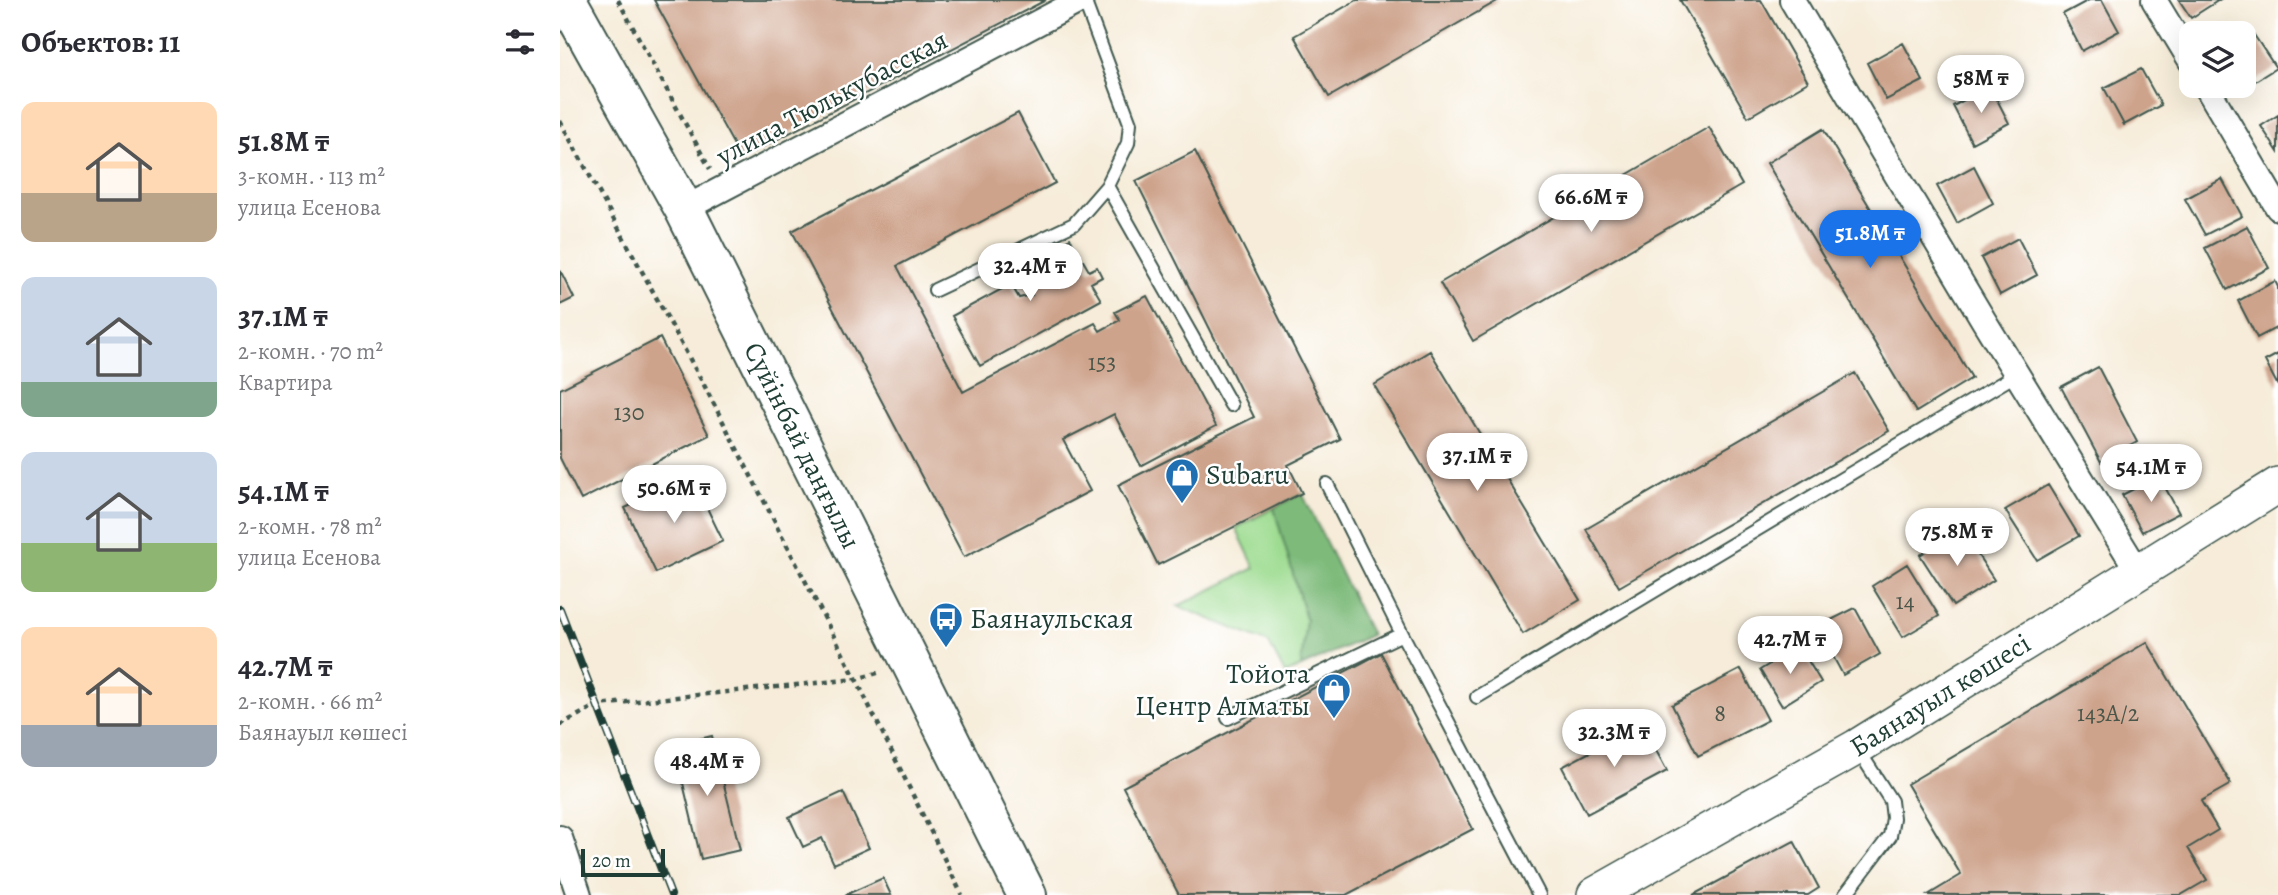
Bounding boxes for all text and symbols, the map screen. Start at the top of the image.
street label: улица Тюлькубасская [709,21,954,176]
map controls [2179,21,2256,98]
button: layers [2179,21,2256,98]
text: Объектов: 11 [21,22,180,62]
icon: filters [501,23,539,61]
pin: 58M ₸ [1932,55,2030,115]
text: 58M ₸ [1953,62,2009,93]
text: 51.8M ₸ [238,121,329,161]
icon: home [77,130,161,214]
text: 3-комн. · 113 m² [238,161,385,192]
pin: 66.6M ₸ [1526,174,1656,234]
text: 66.6M ₸ [1554,181,1628,212]
text: улица Есенова [238,192,381,223]
pin: 51.8M ₸ [1805,210,1935,270]
text: 51.8M ₸ [1835,217,1905,248]
pin: 32.4M ₸ [965,244,1095,303]
text: 32.4M ₸ [994,250,1066,281]
text: 37.1M ₸ [238,296,328,336]
icon: home [77,305,161,389]
text: 2-комн. · 70 m² [238,336,383,367]
street label: Сүйінбай даңғылы [735,336,870,555]
house number: 153 [1088,346,1116,378]
text: Квартира [238,367,333,398]
house number: 130 [614,396,644,428]
pin: 37.1M ₸ [1412,434,1542,493]
text: 37.1M ₸ [1443,440,1511,471]
pin: 54.1M ₸ [2086,444,2216,504]
text: 54.1M ₸ [2116,451,2186,482]
shop icon: Subaru [1163,456,1201,505]
place label: Subaru [1206,456,1290,494]
pin: 50.6M ₸ [609,466,739,525]
text: 54.1M ₸ [238,471,329,511]
text: 50.6M ₸ [637,472,711,503]
icon: home [77,480,161,564]
pin: 75.8M ₸ [1892,508,2022,568]
text: 2-комн. · 78 m² [238,511,382,542]
text: 75.8M ₸ [1921,515,1993,546]
text: улица Есенова [238,542,381,573]
house number: 14 [1895,585,1915,617]
bus stop icon: Баянаульская [927,600,965,649]
place label: Баянаульская [970,600,1133,638]
pin: 42.7M ₸ [1725,616,1855,676]
text: 42.7M ₸ [1754,623,1826,654]
street label: Баянауыл көшесі [1843,624,2038,766]
text: 42.7M ₸ [238,646,333,686]
icon: home [77,655,161,739]
place label: Тойота Центр Алматы [1135,655,1310,725]
shop icon: Тойота Центр Алматы [1315,671,1353,720]
text: 2-комн. · 66 m² [238,686,382,717]
house number: 8 [1714,697,1726,729]
house number: 143А/2 [2077,697,2139,729]
pin: 32.3M ₸ [1549,710,1679,769]
text: 32.3M ₸ [1578,716,1650,747]
text: Баянауыл көшесі [238,717,408,748]
pin: 48.4M ₸ [642,738,772,798]
text: 48.4M ₸ [670,745,744,776]
scale bar [581,846,665,878]
text: 20 m [592,848,631,874]

